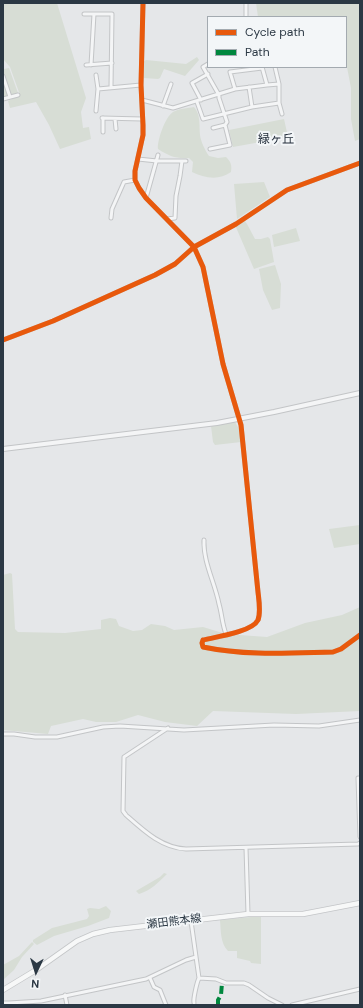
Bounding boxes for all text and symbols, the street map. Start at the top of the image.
legend [207,16,347,68]
text: Cycle path [245,24,305,40]
text: Path [245,44,270,60]
district label: 緑ヶ丘 [258,133,294,147]
street label: 瀬田熊本線 [146,912,202,932]
north arrow [16,952,56,992]
text: N [31,977,40,991]

